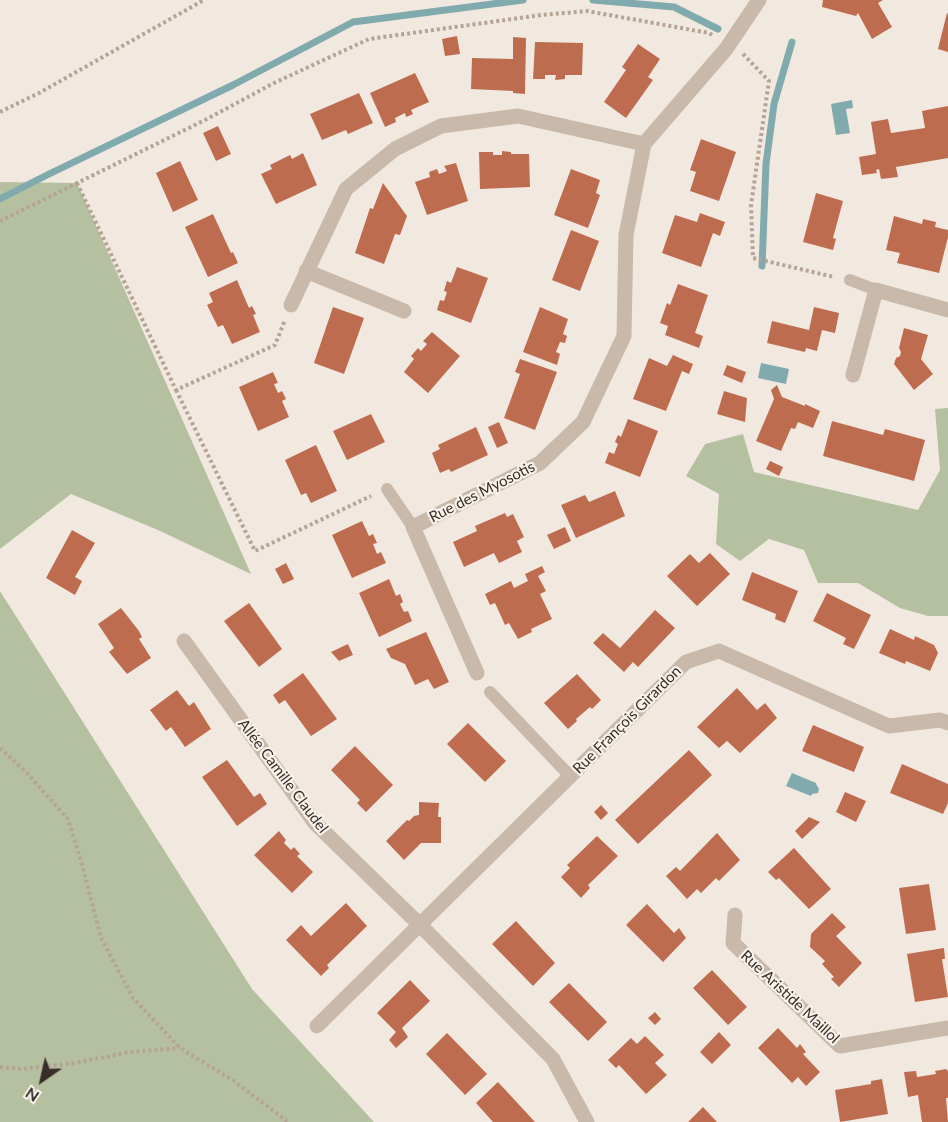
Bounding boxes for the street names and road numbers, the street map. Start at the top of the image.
street label: Rue des Myosotis [426,458,538,526]
street label: Rue François Girardon [569,662,685,778]
street label: Allée Camille Claudel [234,715,332,837]
street label: Rue Aristide Maillol [737,947,843,1047]

